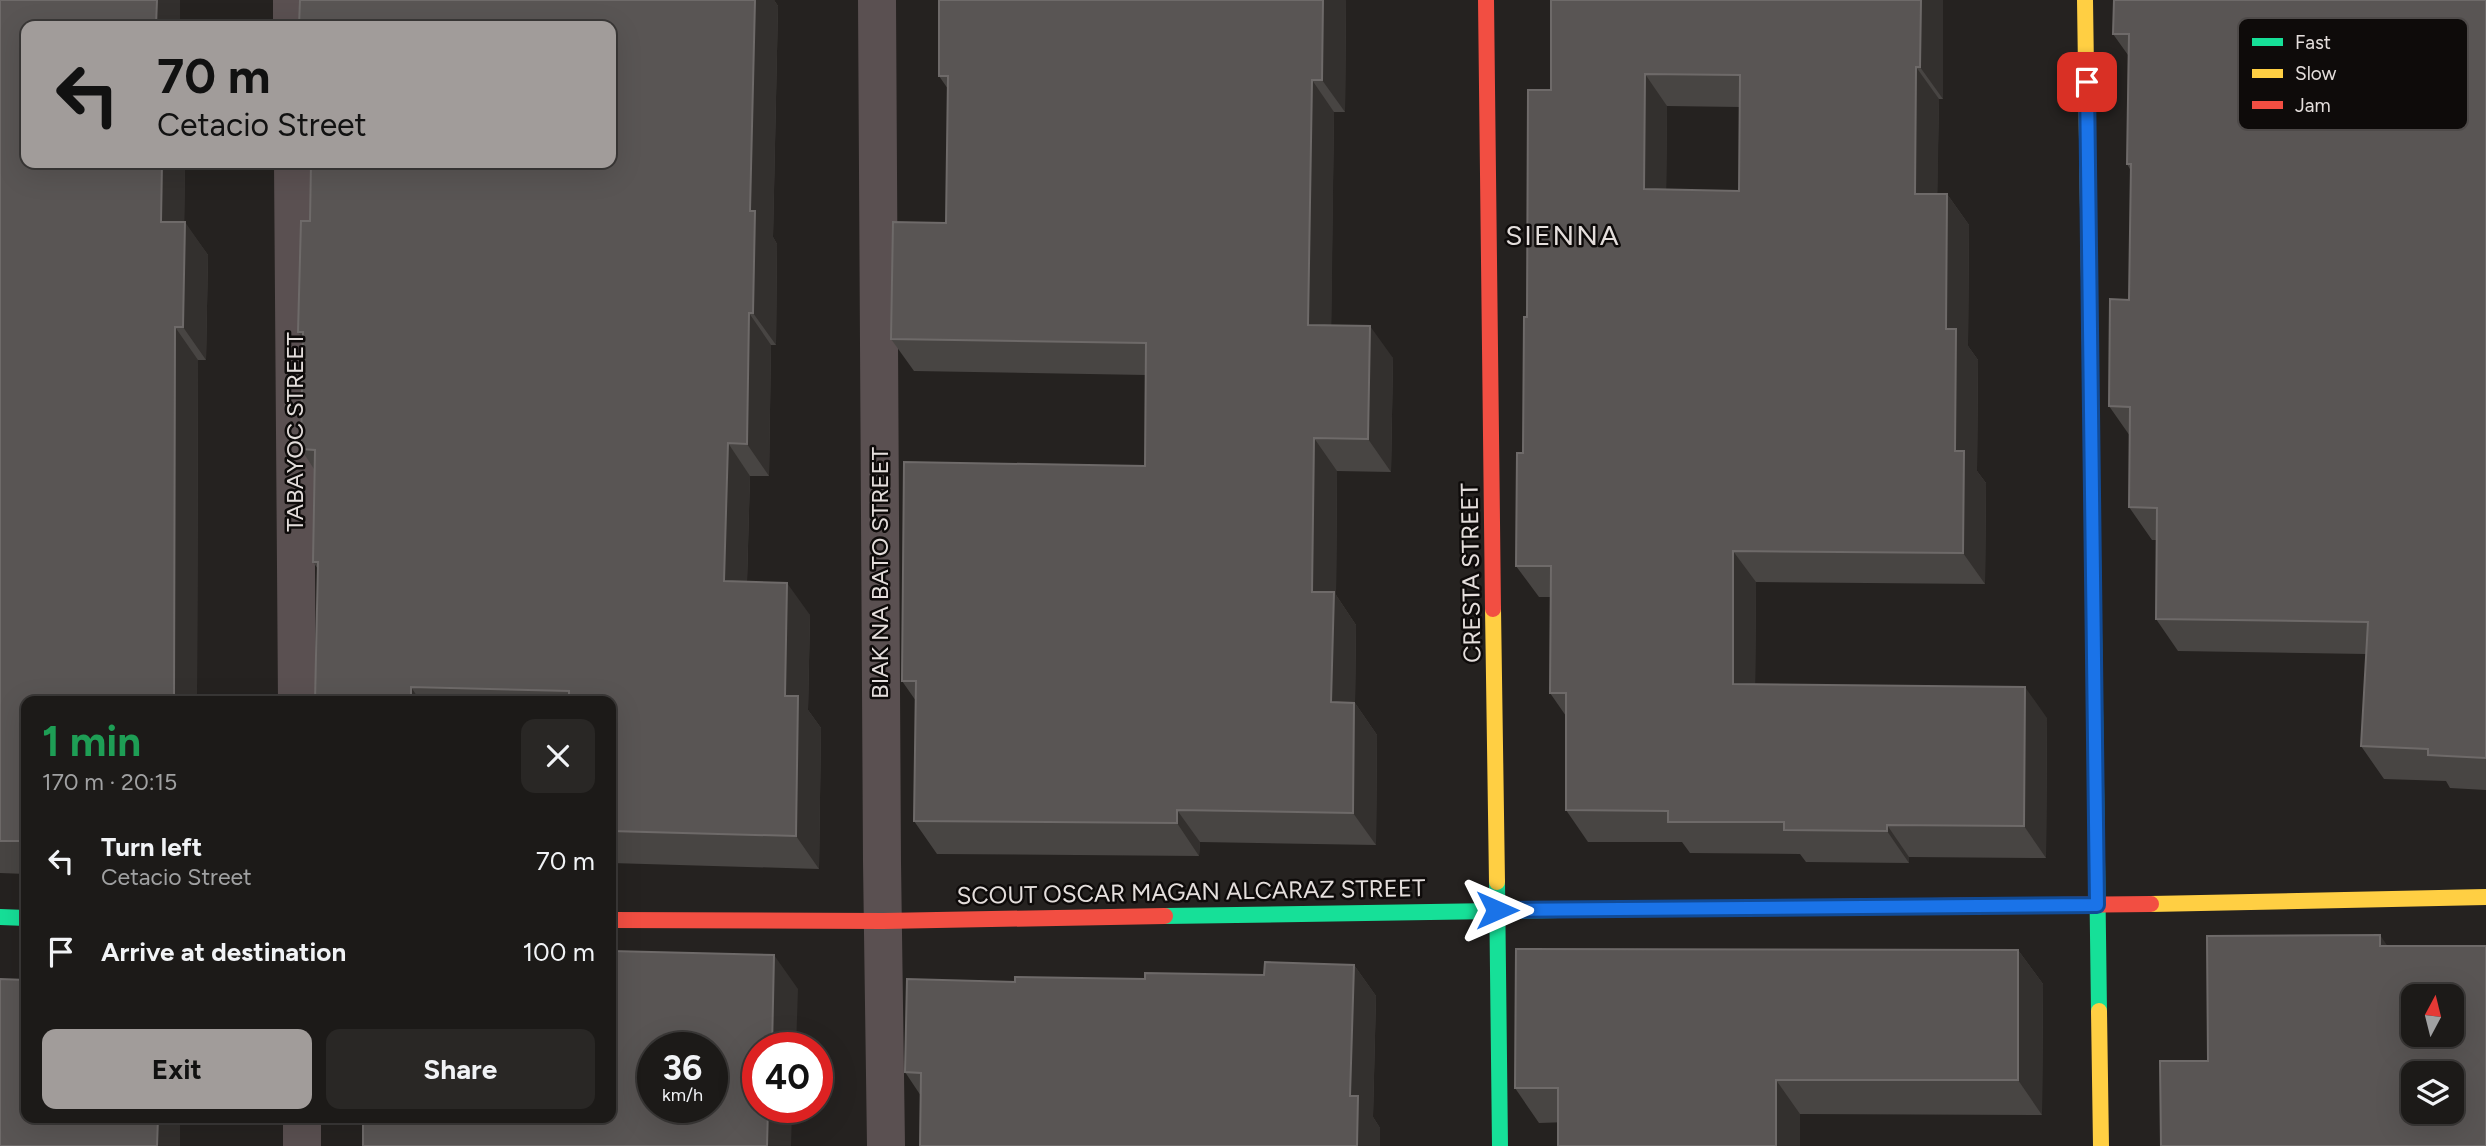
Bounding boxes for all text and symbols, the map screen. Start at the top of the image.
legend [2238,18,2468,130]
text: Fast [2295,31,2331,54]
text: 70 m [157,46,270,105]
icon: left [42,49,133,140]
pin [2057,52,2117,112]
text: Slow [2295,62,2337,85]
icon: arrive [2068,63,2106,101]
text: Jam [2295,94,2331,117]
text: Cetacio Street [157,106,367,144]
district label: SIENNA [1505,218,1621,252]
street label: TABAYOC STREET [280,332,309,532]
street label: BIAK NA BATO STREET [865,447,894,699]
street label: CRESTA STREET [1454,483,1487,663]
text: 1 min [42,716,141,767]
button: close [521,719,595,793]
text: 170 m · 20:15 [42,768,177,796]
text: Turn left [101,831,202,863]
icon: left [42,842,80,880]
text: 70 m [536,845,595,877]
text: Cetacio Street [101,863,252,891]
street label: SCOUT OSCAR MAGAN ALCARAZ STREET [956,873,1426,910]
position arrow [1460,873,1534,947]
icon: arrive [42,933,80,971]
text: Arrive at destination [101,936,346,968]
text: 100 m [522,936,595,968]
north arrow [2401,984,2464,1046]
map controls [2401,984,2464,1124]
button: Exit [42,1029,312,1109]
button: Share [326,1029,595,1109]
speed limit sign: 40 [742,1032,833,1123]
text: 36 [663,1047,702,1089]
button: layers [2401,1061,2464,1124]
text: km/h [662,1084,703,1106]

